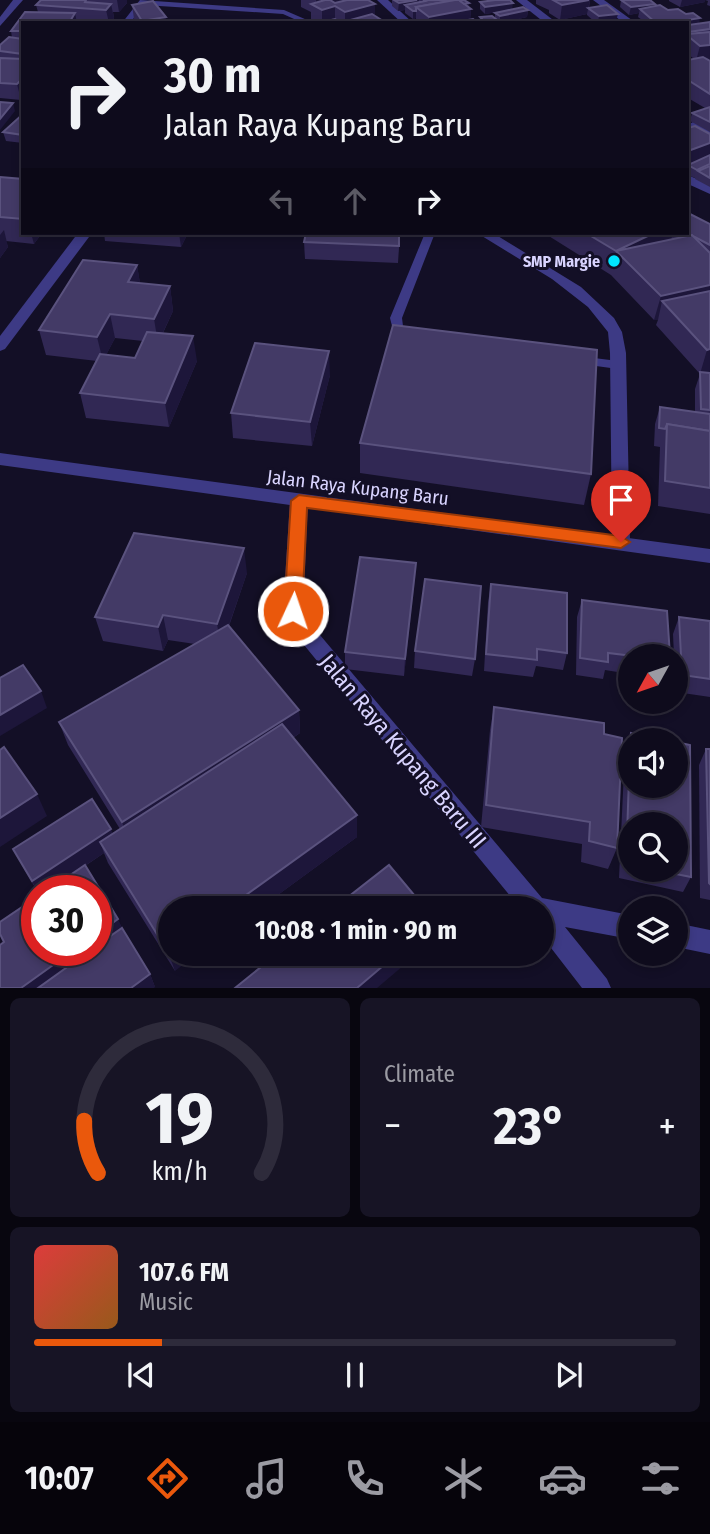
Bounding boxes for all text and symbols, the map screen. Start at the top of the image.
text: 30 m [164,46,262,105]
icon: right [49,49,140,140]
text: Jalan Raya Kupang Baru [164,106,472,144]
icon: left [263,182,301,220]
icon: ahead [336,182,374,220]
icon: right [409,182,447,220]
place label: SMP Margie [523,252,600,271]
marker: SMP Margie [606,253,622,269]
street label: Jalan Raya Kupang Baru [266,465,450,510]
pin [591,470,651,542]
icon: arrive [602,481,640,519]
position arrow [256,574,330,648]
north arrow [618,644,688,714]
map controls [618,644,688,966]
street label: Jalan Raya Kupang Baru III [314,648,492,854]
button: sound [618,728,688,798]
button: search [618,812,688,882]
speed limit sign: 30 [21,875,112,966]
button: layers [618,896,688,966]
text: 10:08 · 1 min · 90 m [255,915,457,946]
text: Climate [384,1060,455,1088]
text: 19 [146,1076,214,1163]
text: 23° [493,1095,566,1158]
text: − [384,1103,401,1149]
text: + [659,1103,676,1149]
text: km/h [152,1157,208,1187]
text: 107.6 FM [139,1257,229,1288]
text: Music [139,1288,193,1316]
icon: previous [122,1356,160,1394]
icon: pause [336,1356,374,1394]
icon: next [550,1356,588,1394]
icon: directions [143,1454,192,1503]
icon: music [242,1454,291,1503]
icon: phone [340,1454,389,1503]
icon: climate [439,1454,488,1503]
icon: car [538,1454,587,1503]
icon: filters [636,1454,685,1503]
text: 10:07 [25,1459,94,1497]

